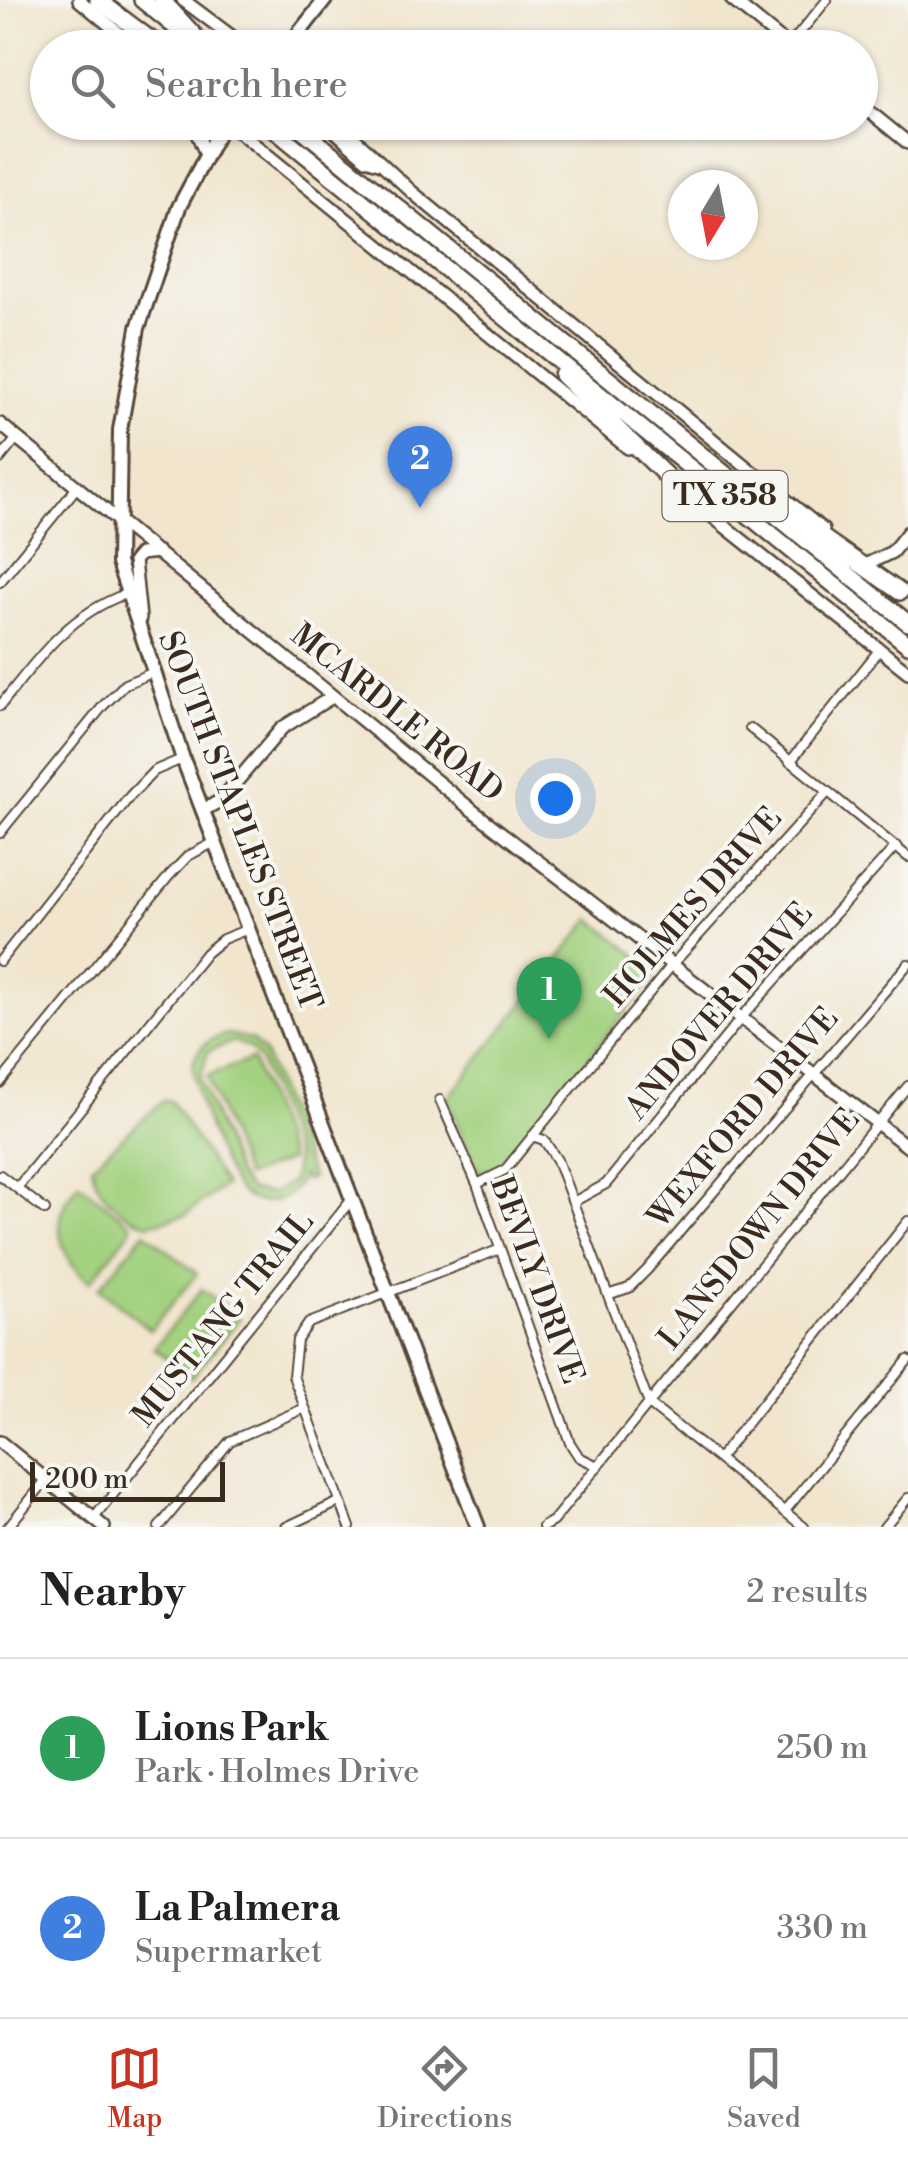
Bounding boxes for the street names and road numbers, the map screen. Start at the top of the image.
road number: TX 358 [662,471,788,521]
street label: MCARDLE ROAD [283,615,511,811]
street label: SOUTH STAPLES STREET [149,626,331,1016]
street label: HOLMES DRIVE [595,799,791,1015]
street label: ANDOVER DRIVE [616,894,821,1128]
street label: WEXFORD DRIVE [638,999,847,1237]
street label: LANSDOWN DRIVE [650,1100,868,1358]
street label: BEVLY DRIVE [481,1170,593,1389]
street label: MUSTANG TRAIL [124,1203,322,1435]

